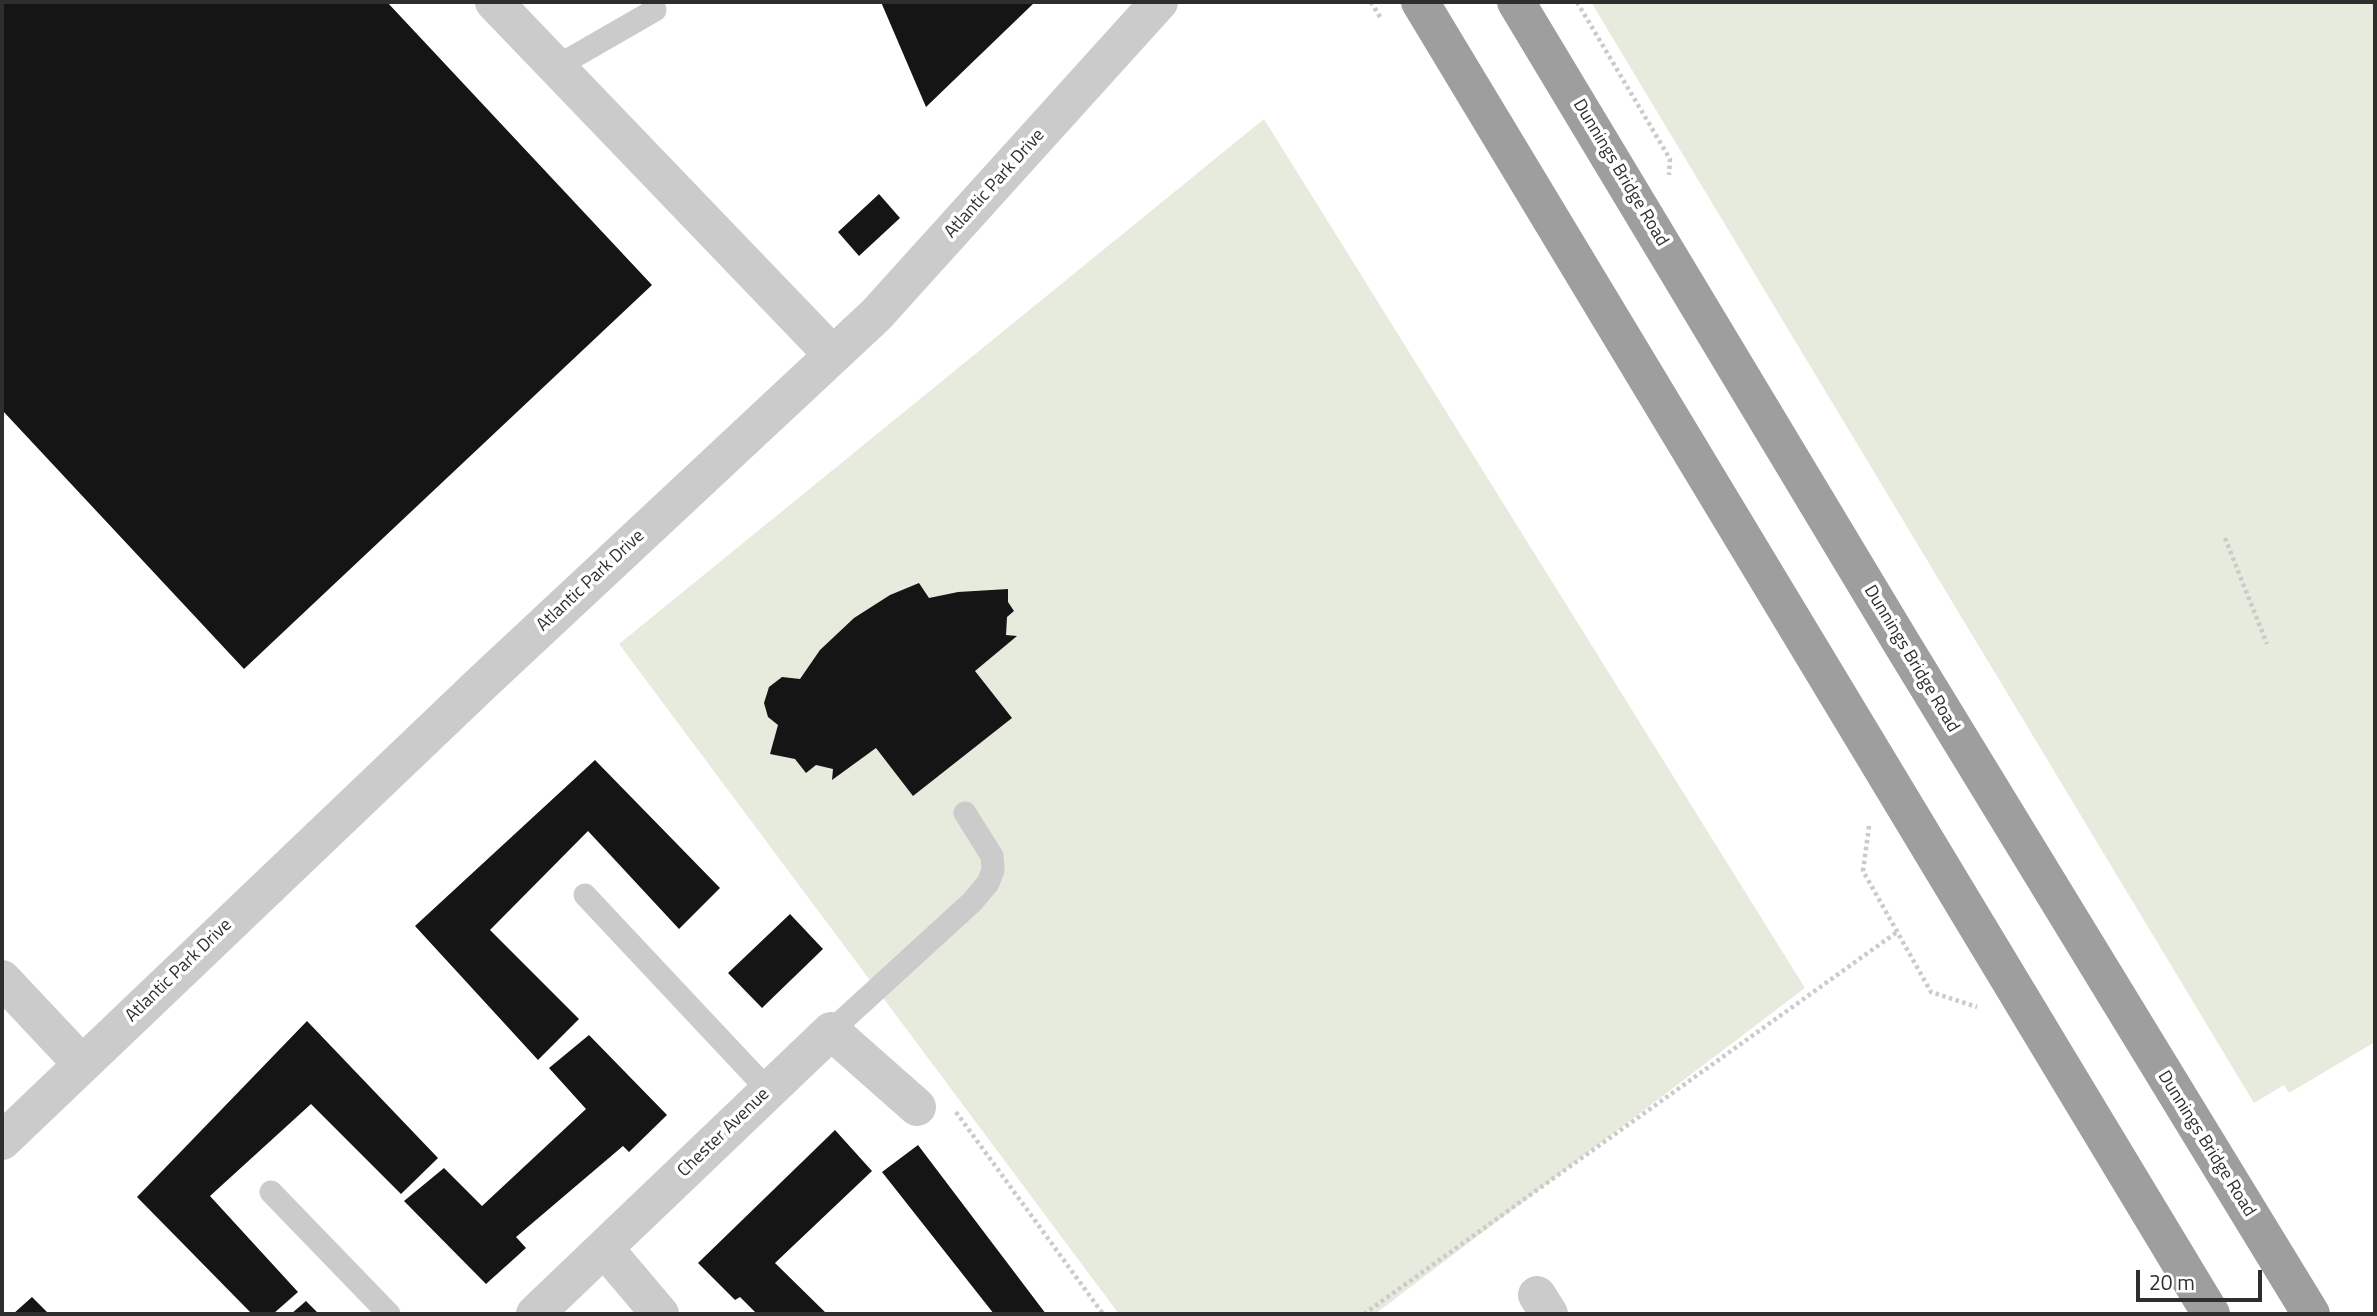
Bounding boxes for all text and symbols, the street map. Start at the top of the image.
street label: Dunnings Bridge Road [1568,96,1672,250]
street label: Atlantic Park Drive [940,125,1050,243]
street label: Atlantic Park Drive [533,526,649,636]
street label: Dunnings Bridge Road [1859,582,1963,736]
street label: Atlantic Park Drive [121,915,237,1027]
street label: Dunnings Bridge Road [2152,1067,2260,1221]
street label: Chester Avenue [674,1084,774,1182]
scale bar [2139,1256,2265,1300]
text: 20 m [2149,1266,2195,1298]

